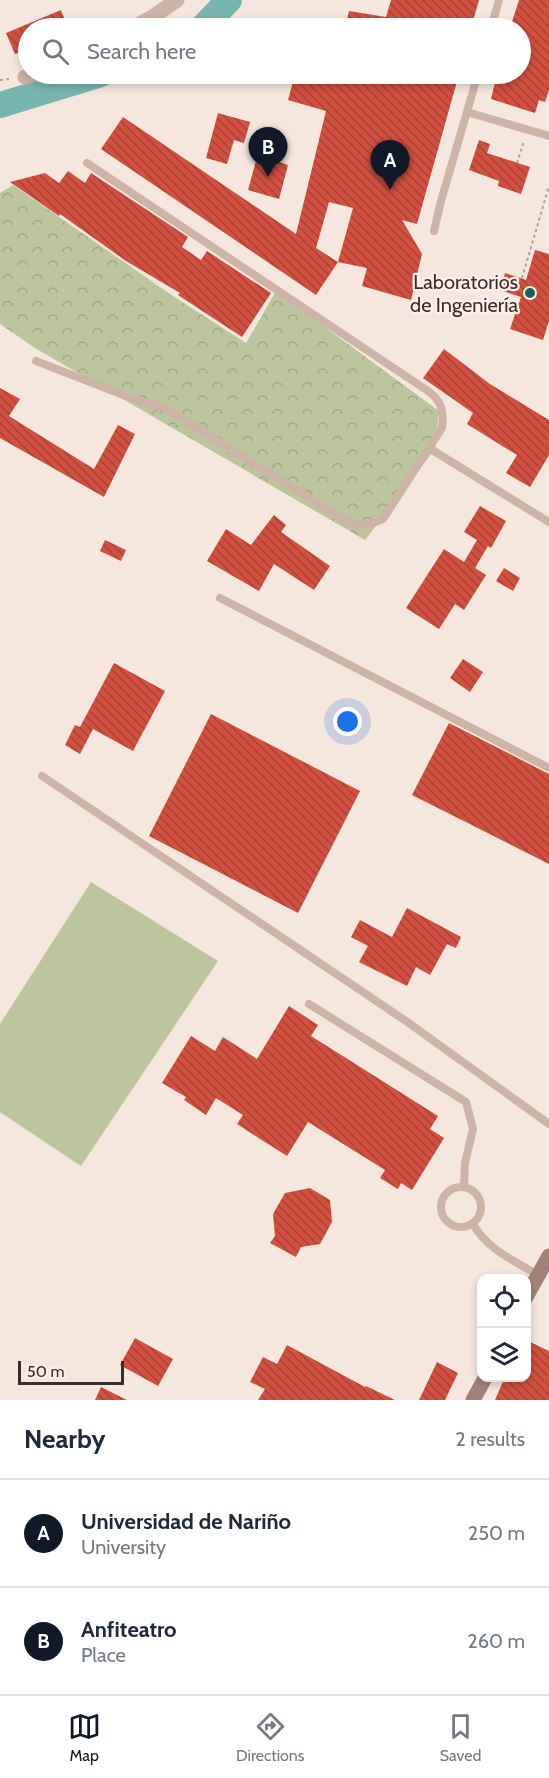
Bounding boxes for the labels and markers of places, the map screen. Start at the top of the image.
pin: B [248,128,288,177]
pin: A [370,140,410,190]
place label: Laboratorios de Ingeniería [410,270,518,317]
marker: Laboratorios de Ingeniería [523,286,537,300]

